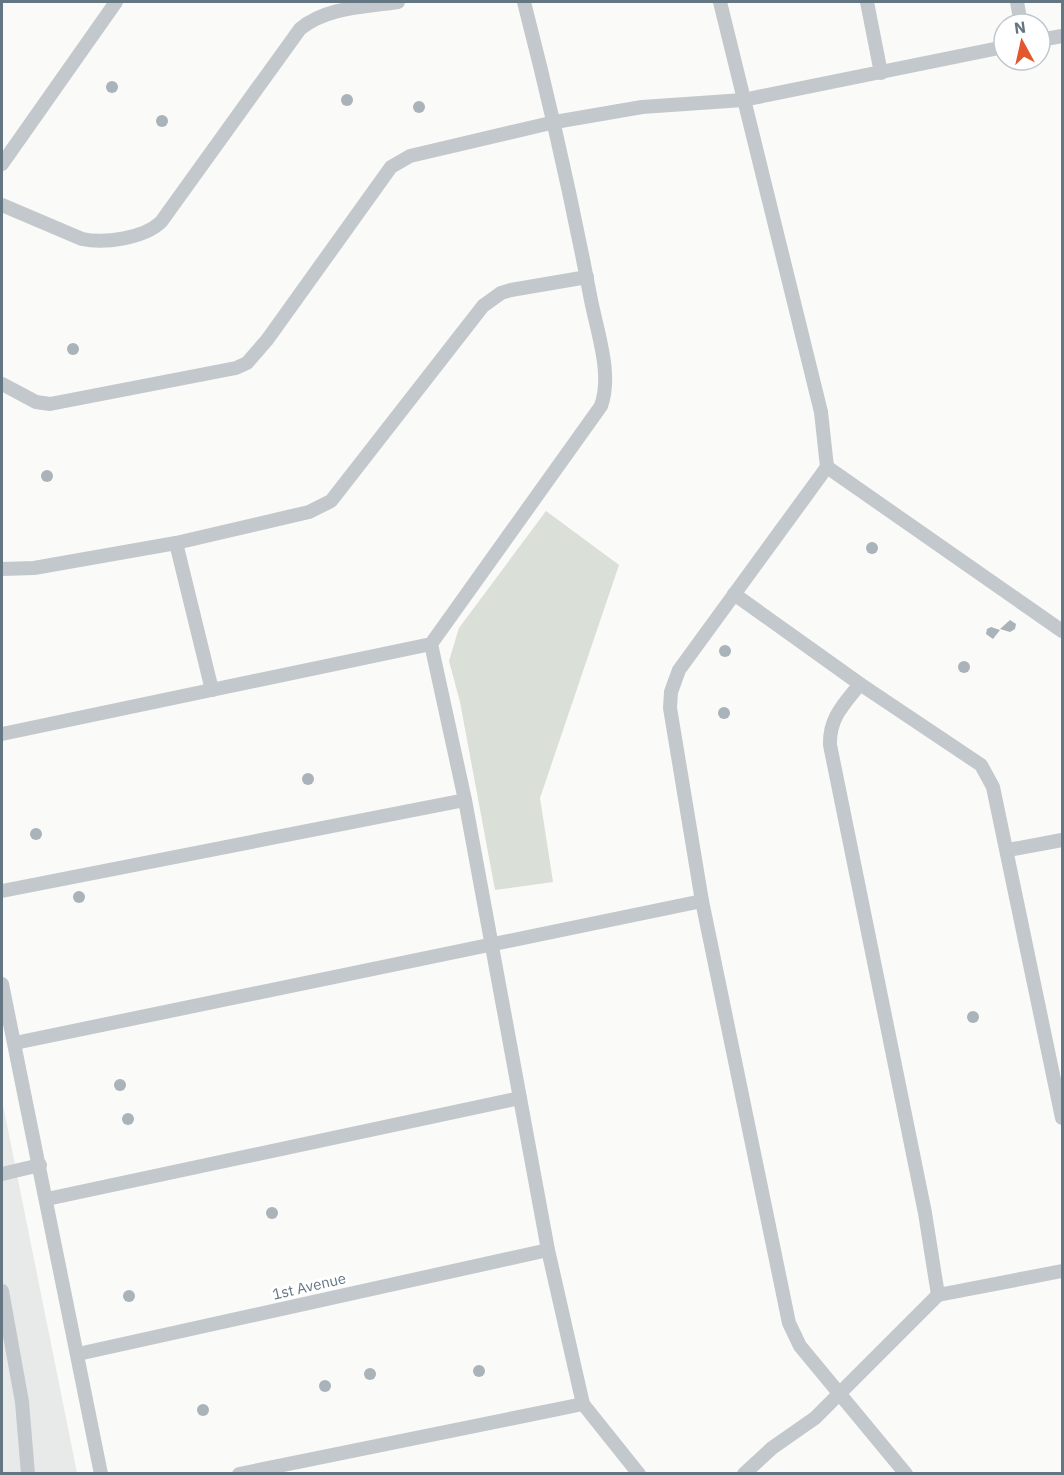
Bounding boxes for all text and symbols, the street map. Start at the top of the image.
north arrow [992,12,1052,72]
text: N [1013,16,1027,38]
street label: 1st Avenue [270,1268,348,1304]

